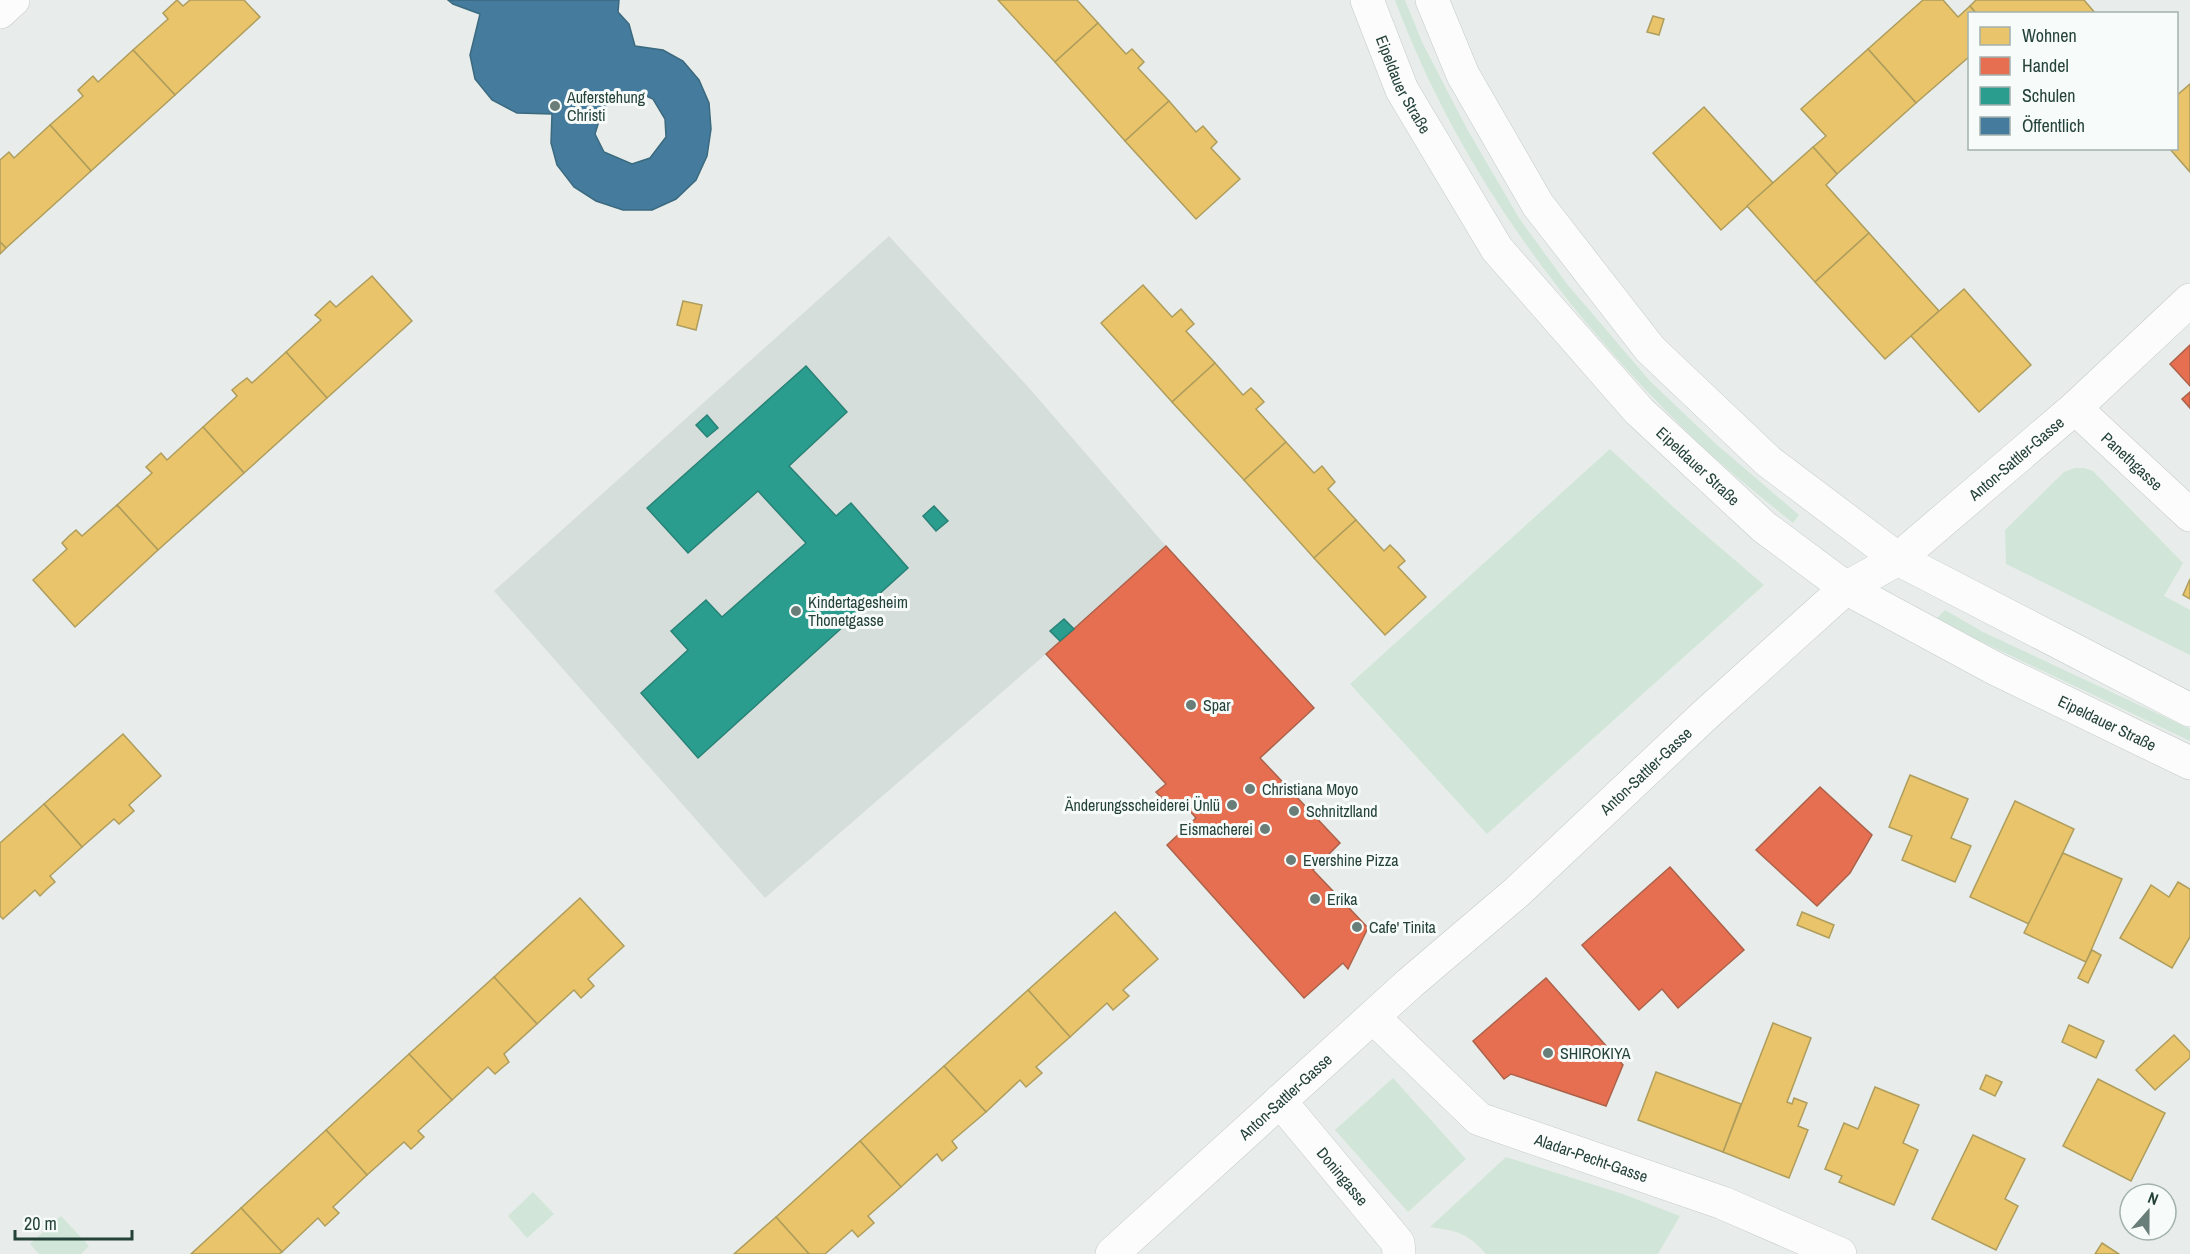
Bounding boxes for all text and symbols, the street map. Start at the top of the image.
legend [1968,12,2178,150]
text: Wohnen [2022,23,2077,48]
street label: Eipeldauer Straße [1371,32,1436,137]
text: Handel [2022,53,2069,78]
text: Schulen [2022,83,2075,108]
place label: Auferstehung Christi [566,86,646,126]
marker: Auferstehung Christi [548,99,562,113]
text: Öffentlich [2022,113,2085,138]
street label: Anton-Sattler-Gasse [1963,411,2068,506]
street label: Eipeldauer Straße [1652,422,1745,510]
street label: Panethgasse [2097,427,2168,495]
place label: Kindertagesheim Thonetgasse [808,591,908,631]
marker: Kindertagesheim Thonetgasse [789,604,803,618]
street label: Eipeldauer Straße [2054,690,2160,756]
place label: Spar [1203,694,1231,716]
marker: Spar [1184,698,1198,712]
street label: Anton-Sattler-Gasse [1594,722,1697,820]
place label: Christiana Moyo [1262,778,1358,800]
marker: Christiana Moyo [1243,782,1257,796]
place label: Änderungsscheiderei Ünlü [1064,794,1220,816]
marker: Änderungsscheiderei Ünlü [1225,798,1239,812]
place label: Schnitzlland [1306,800,1377,822]
marker: Schnitzlland [1287,804,1301,818]
place label: Eismacherei [1179,818,1253,840]
marker: Eismacherei [1258,822,1272,836]
place label: Evershine Pizza [1303,849,1399,871]
marker: Evershine Pizza [1284,853,1298,867]
place label: Erika [1327,888,1358,910]
marker: Erika [1308,892,1322,906]
place label: Cafe' Tinita [1369,916,1437,938]
marker: Cafe' Tinita [1350,920,1364,934]
place label: SHIROKIYA [1560,1042,1631,1064]
marker: SHIROKIYA [1541,1046,1555,1060]
street label: Anton-Sattler-Gasse [1233,1048,1337,1145]
street label: Aladar-Pecht-Gasse [1531,1128,1651,1187]
street label: Doningasse [1312,1142,1374,1210]
north arrow [2118,1182,2178,1242]
text: N [2145,1186,2162,1210]
scale bar [15,1203,132,1241]
text: 20 m [24,1211,57,1236]

